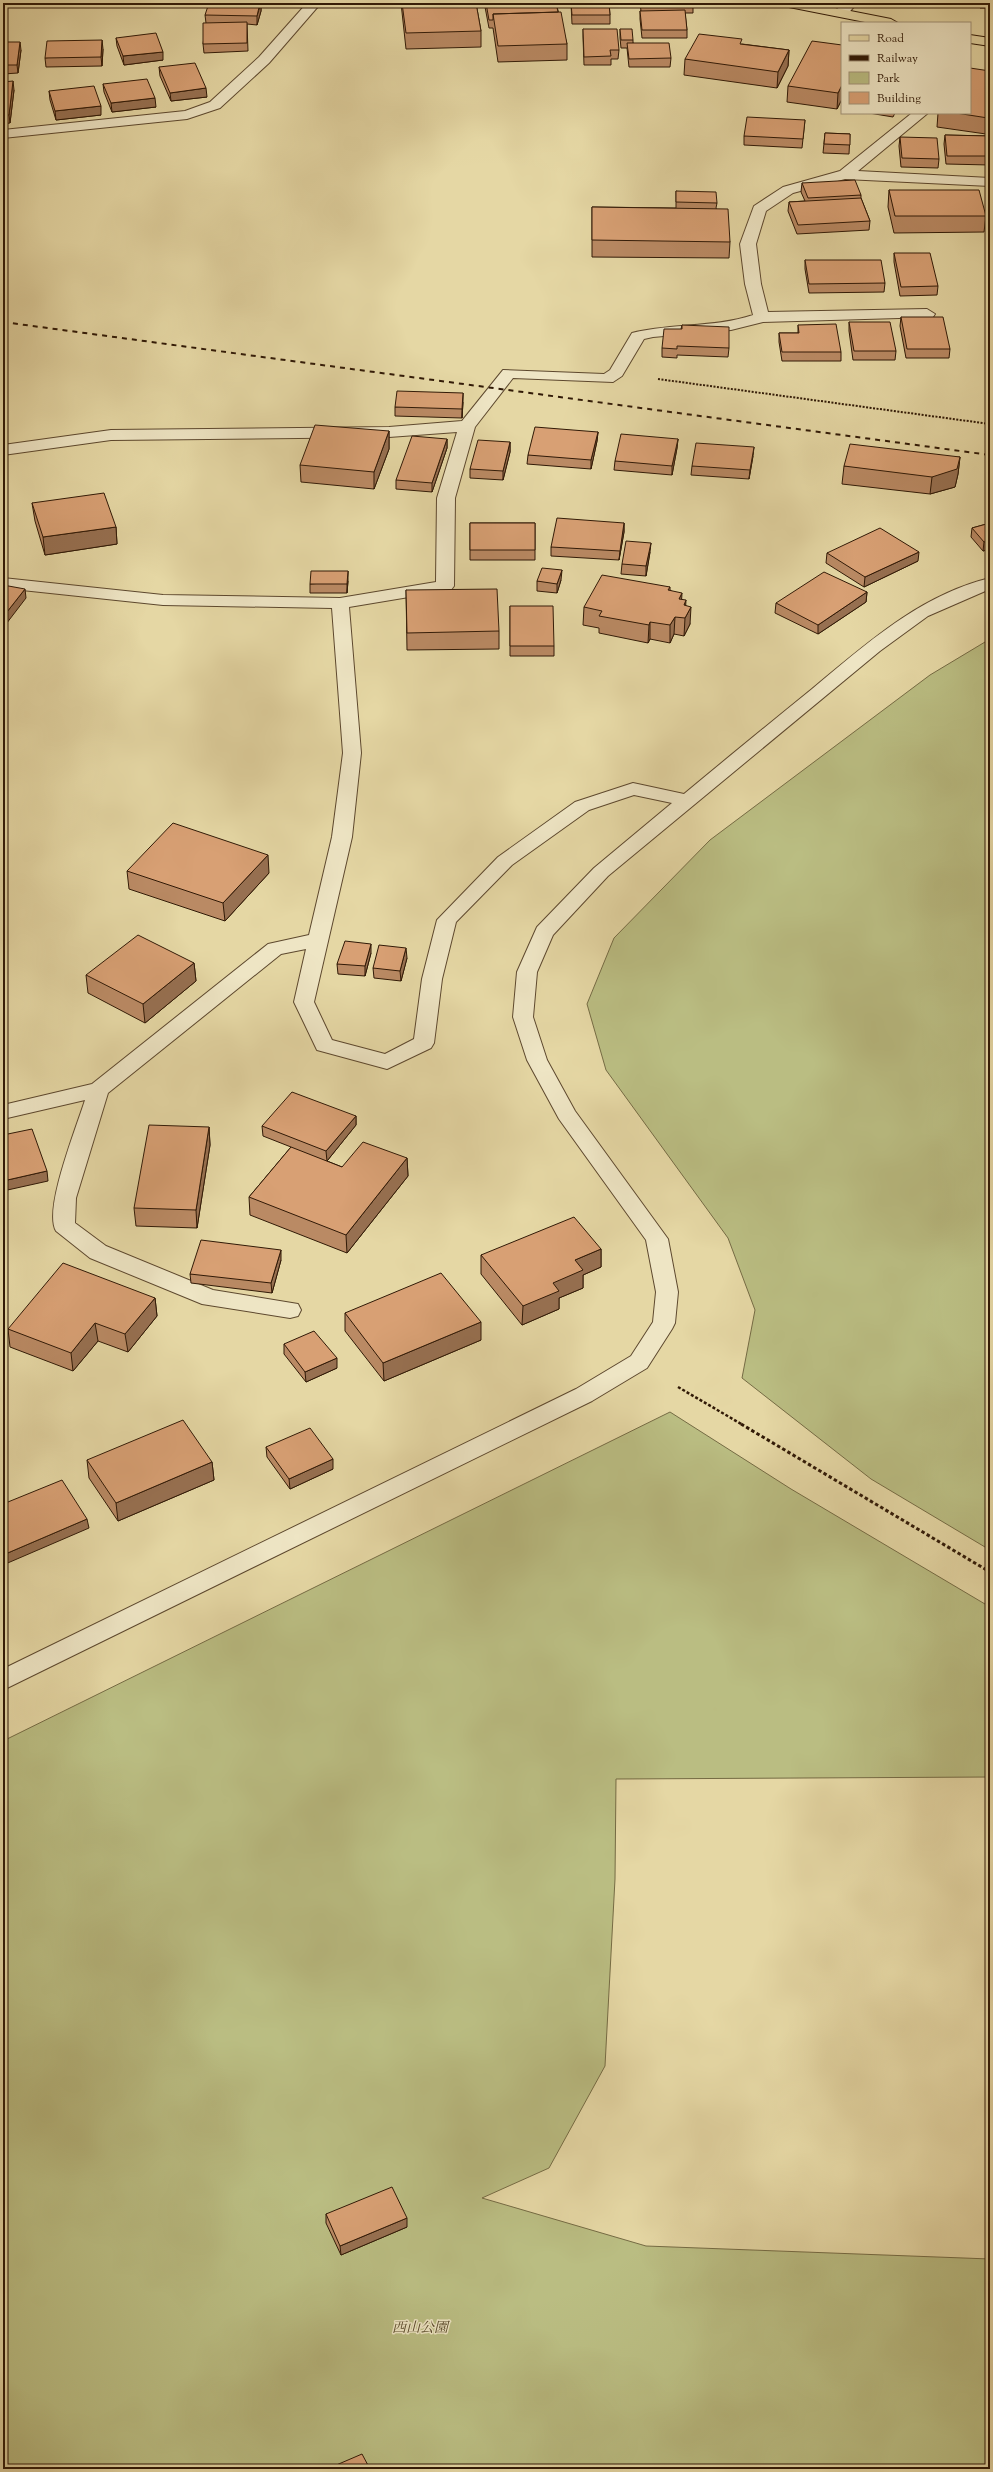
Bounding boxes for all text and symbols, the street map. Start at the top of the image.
legend [841,22,971,114]
text: Road [877,30,904,48]
text: Railway [877,50,918,68]
text: Park [877,70,900,88]
text: Building [877,90,921,108]
park label: 西山公園 [392,2319,450,2339]

